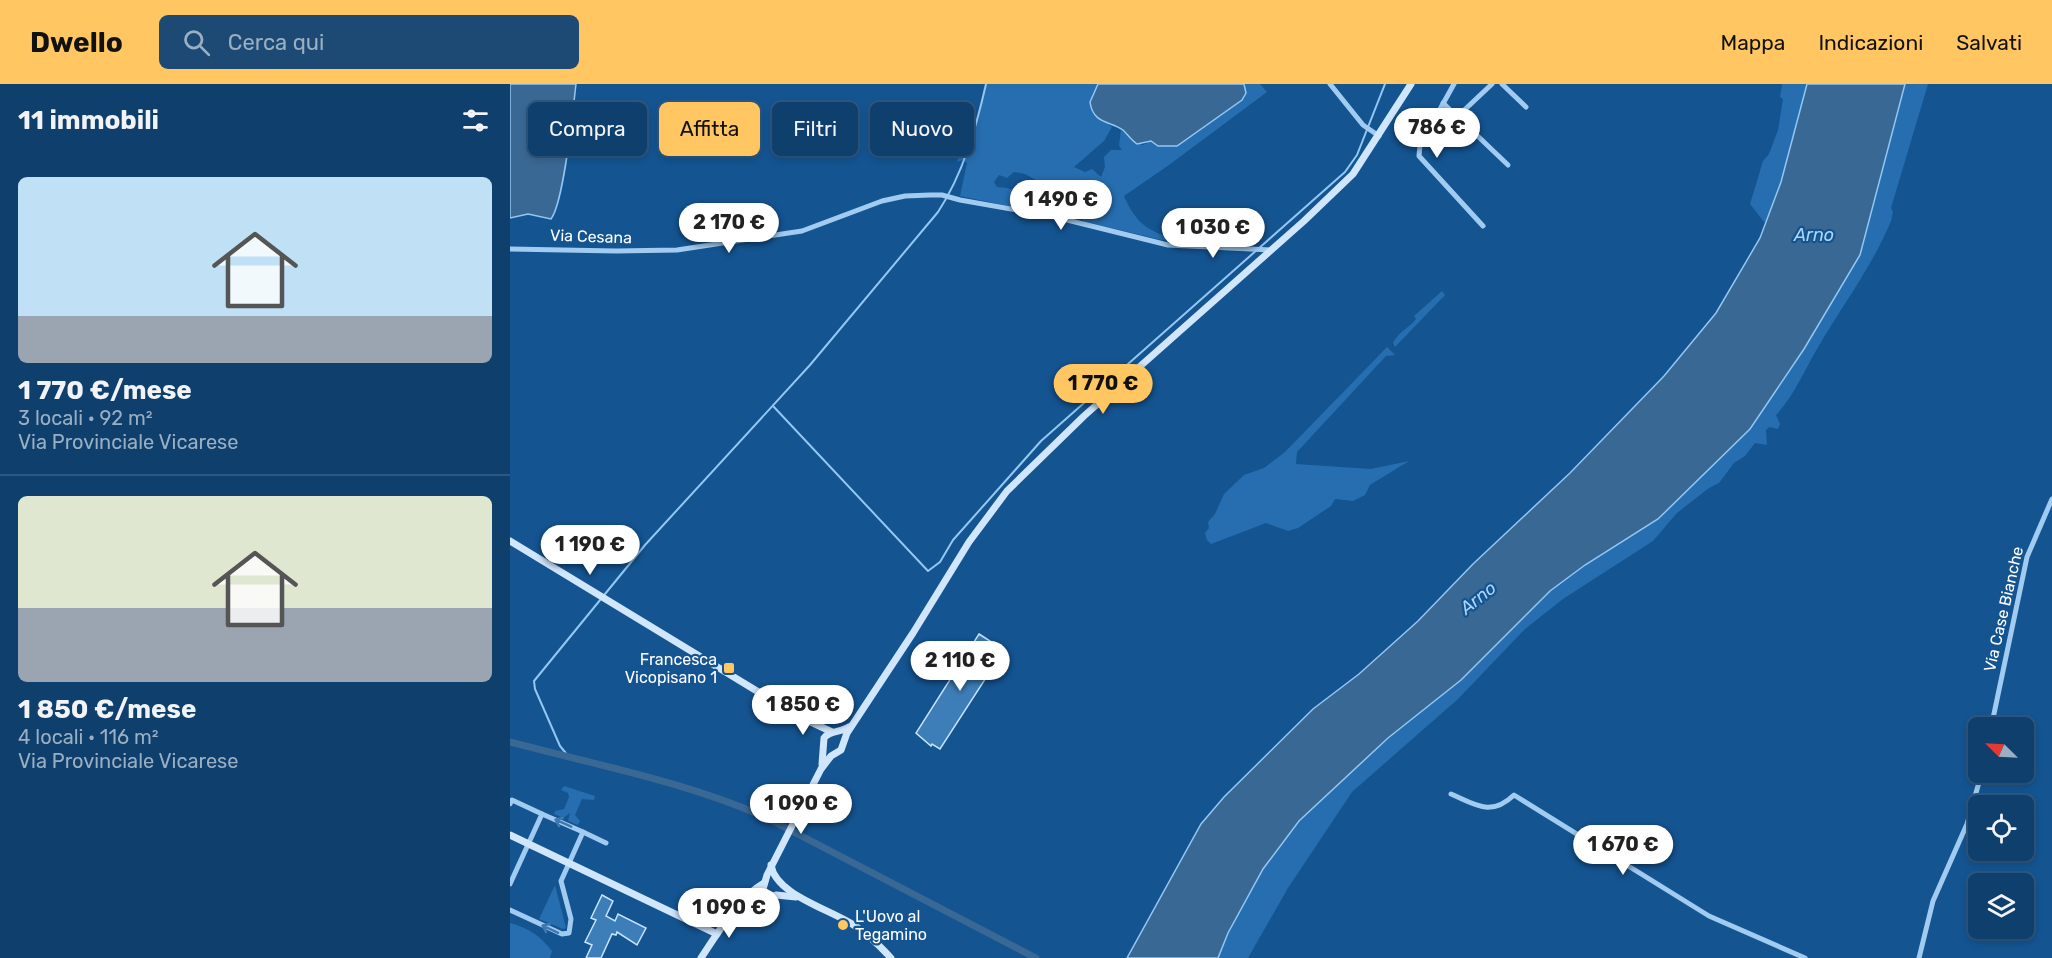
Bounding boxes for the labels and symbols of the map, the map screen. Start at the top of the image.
pin: 786 € [1395,108,1479,159]
pin: 1 490 € [1006,180,1116,231]
pin: 2 170 € [674,203,784,254]
pin: 1 030 € [1158,208,1268,259]
water label: Arno [1793,224,1834,246]
street label: Via Cesana [550,226,632,247]
pin: 1 770 € [1048,364,1158,415]
pin: 1 190 € [535,525,645,576]
street label: Via Case Bianche [1980,544,2027,674]
water label: Arno [1455,577,1501,620]
pin: 2 110 € [905,641,1015,692]
place label: Francesca Vicopisano 1 [625,650,717,687]
marker: Francesca Vicopisano 1 [722,661,736,675]
pin: 1 850 € [748,685,858,736]
north arrow [1968,717,2034,783]
pin: 1 090 € [746,784,856,835]
one-way arrow [554,817,572,828]
pin: 1 670 € [1568,825,1678,876]
pin: 1 090 € [674,888,784,939]
place label: L'Uovo al Tegamino [855,907,927,944]
marker: L'Uovo al Tegamino [836,918,850,932]
one-way arrow [542,922,560,934]

